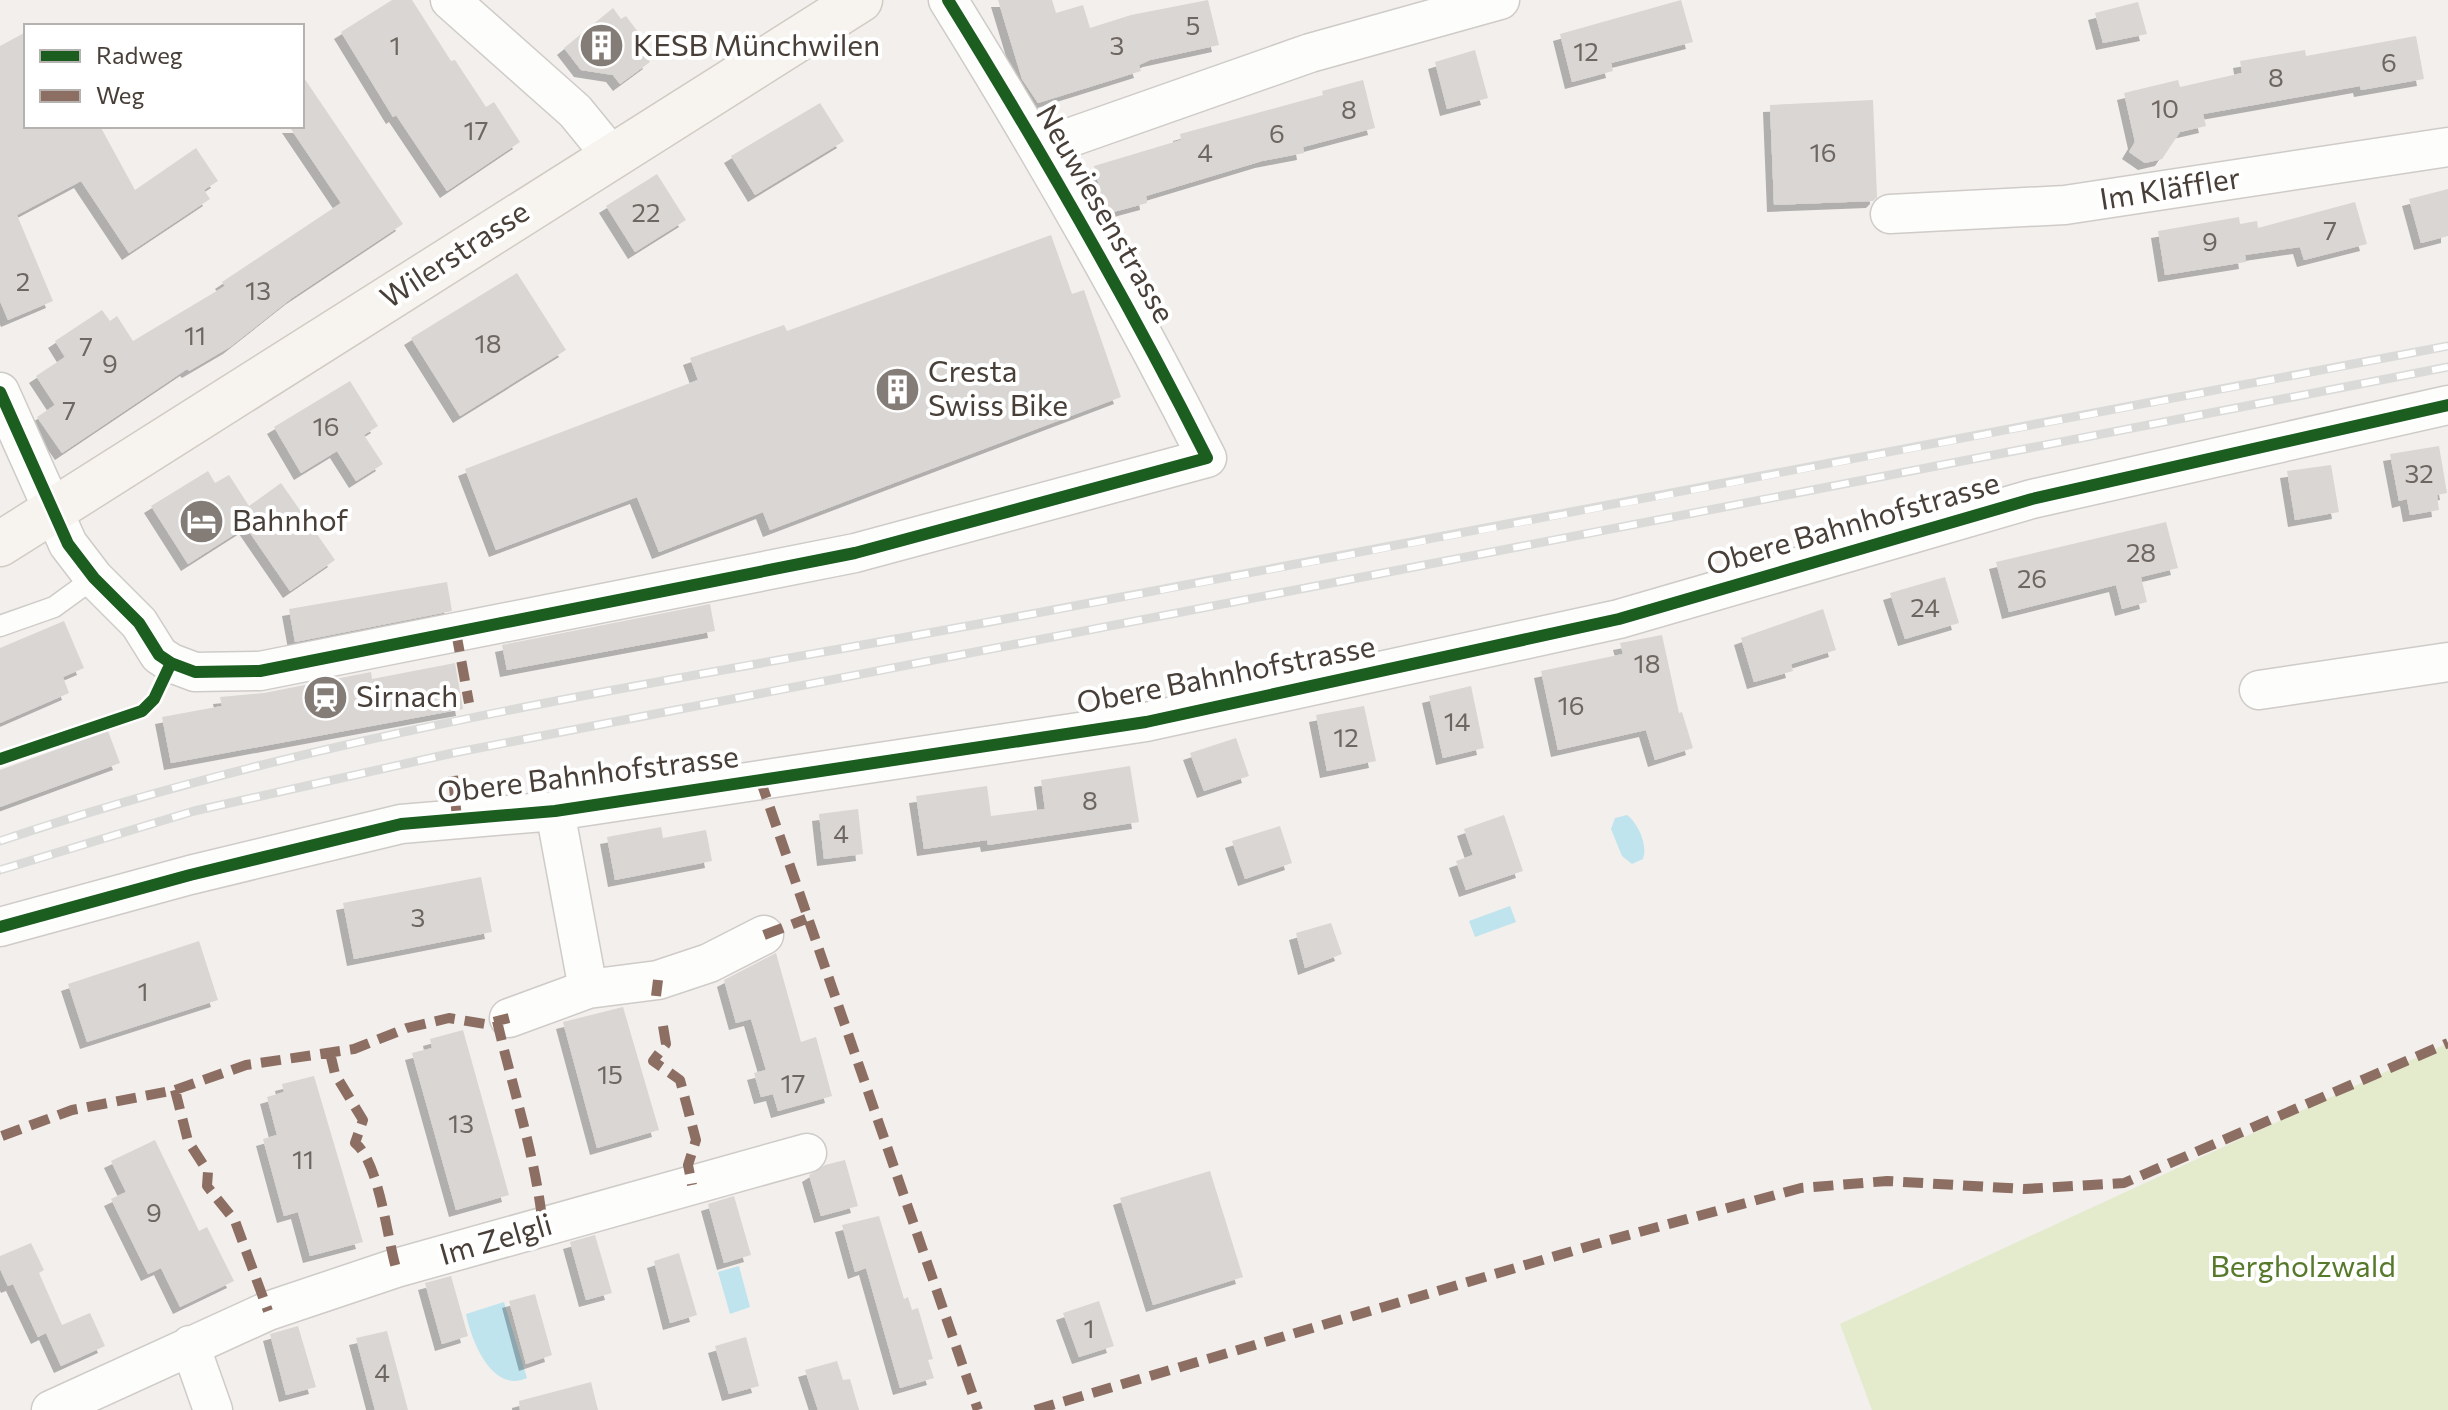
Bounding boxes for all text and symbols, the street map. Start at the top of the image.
house number: 5 [1186,9,1200,40]
building icon: KESB Münchwilen [578,22,626,70]
legend [24,24,304,128]
place label: KESB Münchwilen [633,25,880,62]
house number: 1 [389,29,401,60]
house number: 3 [1110,29,1124,60]
house number: 12 [1573,35,1599,66]
text: Radweg [96,40,183,69]
house number: 6 [2381,46,2397,77]
house number: 8 [2268,61,2284,92]
text: Weg [96,80,144,109]
house number: 10 [2151,92,2179,123]
house number: 8 [1341,93,1357,124]
street label: Neuwiesenstrasse [1030,97,1185,328]
house number: 17 [464,114,488,145]
house number: 6 [1269,117,1285,148]
house number: 4 [1197,136,1213,167]
house number: 16 [1810,136,1836,167]
street label: Im Kläffler [2097,157,2243,216]
street label: Wilerstrasse [372,191,535,315]
house number: 22 [632,196,660,227]
house number: 7 [2323,214,2337,245]
house number: 9 [2202,225,2218,256]
house number: 2 [16,265,30,296]
house number: 13 [245,274,271,305]
house number: 11 [184,319,206,350]
house number: 18 [475,327,501,358]
house number: 7 [79,330,93,361]
house number: 9 [102,347,118,378]
place label: Cresta Swiss Bike [928,351,1068,422]
building icon: Cresta Swiss Bike [873,365,921,413]
house number: 7 [62,394,76,425]
house number: 16 [313,410,339,441]
house number: 32 [2404,457,2434,488]
street label: Obere Bahnhofstrasse [1701,462,2003,581]
hotel icon: Bahnhof [177,497,225,545]
place label: Bahnhof [232,500,348,537]
house number: 28 [2126,536,2156,567]
house number: 26 [2017,562,2047,593]
house number: 24 [1910,591,1940,622]
street label: Obere Bahnhofstrasse [1073,625,1378,720]
house number: 18 [1634,647,1660,678]
station icon: Sirnach [301,673,349,721]
place label: Sirnach [356,676,458,713]
house number: 16 [1558,689,1584,720]
house number: 14 [1444,705,1470,736]
house number: 12 [1333,721,1359,752]
street label: Obere Bahnhofstrasse [435,736,740,809]
house number: 8 [1082,784,1098,815]
house number: 4 [833,817,849,848]
house number: 3 [411,901,425,932]
house number: 1 [137,975,149,1006]
house number: 15 [597,1058,623,1089]
house number: 17 [781,1067,805,1098]
house number: 13 [448,1107,474,1138]
house number: 11 [292,1143,314,1174]
house number: 9 [146,1196,162,1227]
street label: Im Zelgli [435,1204,556,1271]
park label: Bergholzwald [2210,1246,2396,1283]
house number: 1 [1083,1312,1095,1343]
house number: 4 [374,1356,390,1387]

